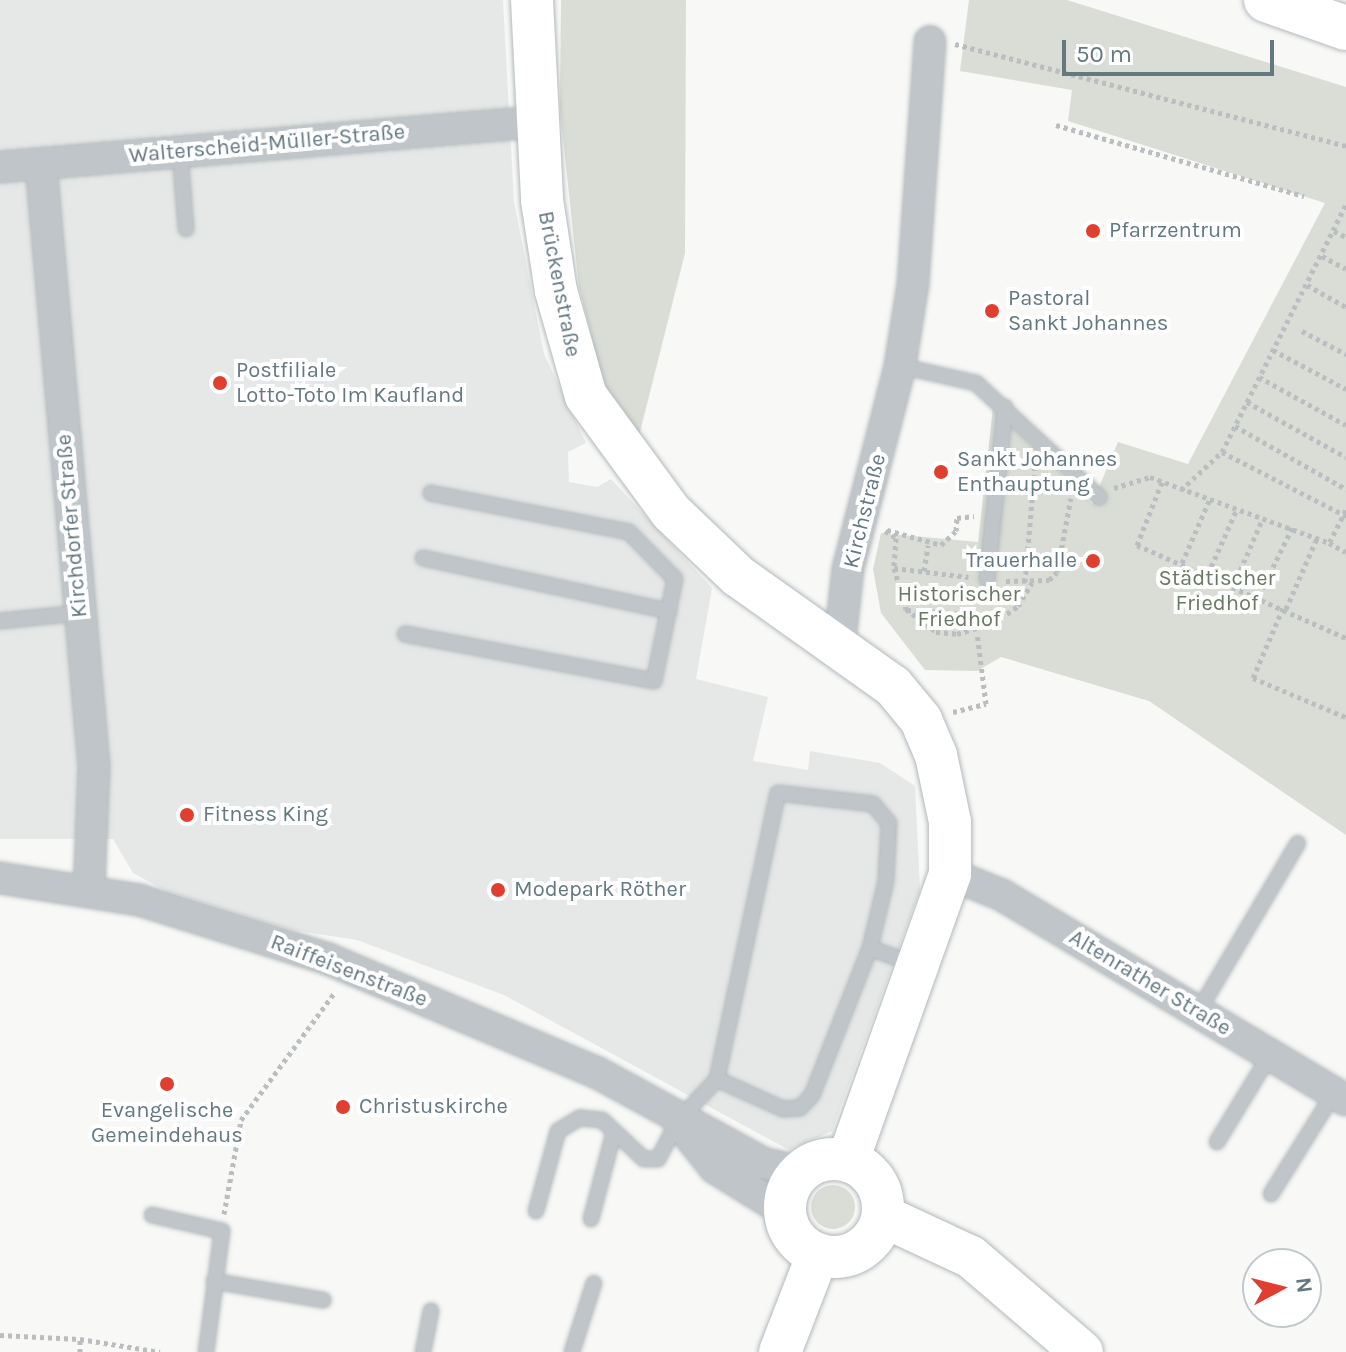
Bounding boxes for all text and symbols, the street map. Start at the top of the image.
scale bar [1066,24,1278,74]
text: 50 m [1076,40,1132,68]
street label: Walterscheid-Müller-Straße [128,119,406,169]
street label: Brückenstraße [532,209,586,359]
place label: Pfarrzentrum [1109,218,1242,244]
marker: Pfarrzentrum [1084,222,1102,240]
place label: Pastoral Sankt Johannes [1008,285,1168,336]
marker: Pastoral Sankt Johannes [983,302,1001,320]
place label: Postfiliale Lotto-Toto Im Kaufland [236,357,464,408]
marker: Postfiliale Lotto-Toto Im Kaufland [211,374,229,392]
street label: Kirchdorfer Straße [51,433,93,619]
place label: Sankt Johannes Enthauptung [957,446,1117,498]
street label: Kirchstraße [838,451,892,571]
marker: Sankt Johannes Enthauptung [932,463,950,481]
place label: Trauerhalle [966,548,1077,574]
marker: Trauerhalle [1084,552,1102,570]
park label: Städtischer Friedhof [1159,565,1275,616]
park label: Historischer Friedhof [897,581,1021,632]
place label: Fitness King [203,802,328,828]
marker: Fitness King [178,806,196,824]
place label: Modepark Röther [514,877,686,903]
marker: Modepark Röther [489,881,507,899]
street label: Altenrather Straße [1064,924,1236,1042]
street label: Raiffeisenstraße [267,929,431,1013]
marker: Evangelische Gemeindehaus [158,1075,176,1093]
place label: Christuskirche [359,1094,508,1120]
place label: Evangelische Gemeindehaus [91,1097,243,1148]
marker: Christuskirche [334,1098,352,1116]
north arrow [1242,1248,1322,1328]
text: N [1290,1276,1318,1295]

